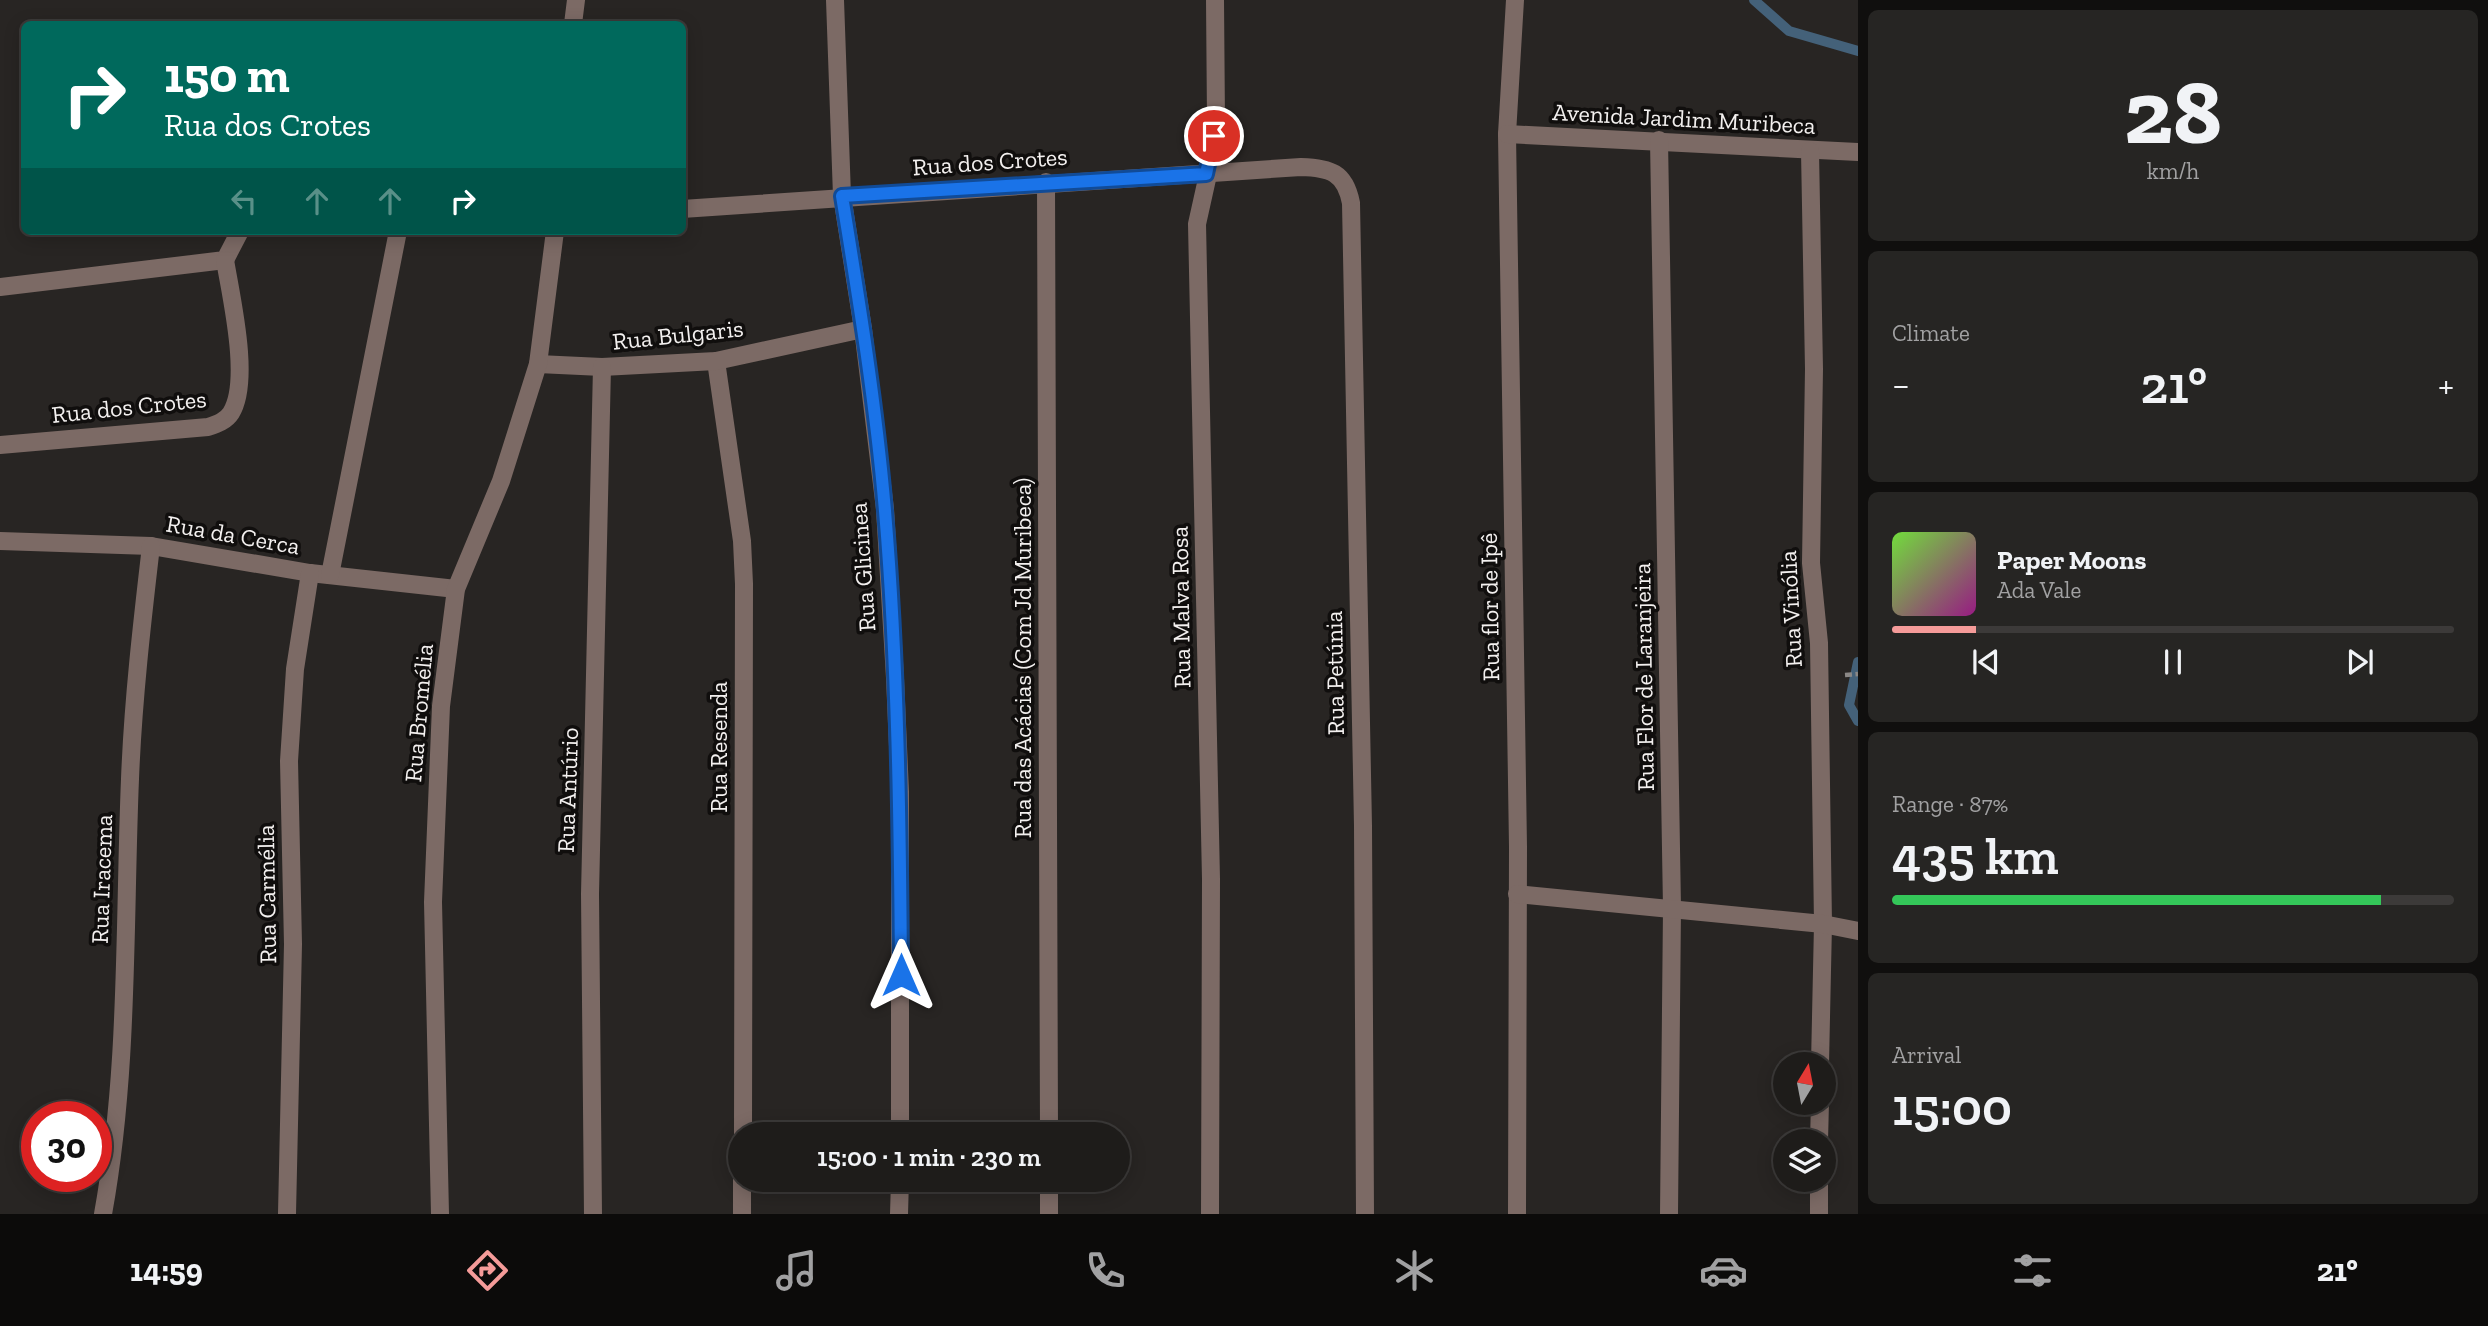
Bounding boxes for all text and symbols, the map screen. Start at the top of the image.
text: 150 m [164,46,290,105]
icon: right [49,49,140,140]
text: 28 [2124,57,2222,166]
street label: Avenida Jardim Muribeca [1552,97,1817,140]
text: Rua dos Crotes [164,106,371,144]
pin [1184,106,1244,166]
icon: arrive [1195,117,1233,155]
street label: Rua dos Crotes [911,142,1068,181]
text: km/h [2147,157,2199,185]
icon: left [225,182,263,220]
icon: ahead [298,182,336,220]
icon: ahead [371,182,409,220]
icon: right [444,182,482,220]
street label: Rua Bulgaris [611,313,745,356]
text: Climate [1892,319,1970,347]
text: 21° [2141,354,2207,416]
text: − [1892,362,1910,408]
text: + [2438,362,2454,408]
street label: Rua dos Crotes [50,384,208,429]
street label: Rua das Acácias (Com Jd Muribeca) [1008,478,1037,838]
street label: Rua Glicinea [843,501,881,633]
street label: Rua da Cerca [164,508,303,561]
street label: Rua Malva Rosa [1165,525,1196,688]
street label: Rua flor de Ipê [1474,533,1505,681]
text: Paper Moons [1997,544,2146,576]
street label: Rua Vinólia [1773,549,1808,668]
street label: Rua Flor de Laranjeira [1627,562,1660,791]
text: Ada Vale [1997,576,2081,604]
street label: Rua Petúnia [1319,610,1350,735]
street label: Rua Bromélia [398,642,439,783]
icon: previous [1967,643,2005,681]
icon: pause [2154,643,2192,681]
icon: next [2341,643,2379,681]
street label: Rua Resenda [704,681,733,813]
street label: Rua Antúrio [551,727,584,853]
text: Range · 87% [1892,790,2008,818]
street label: Rua Iracema [85,813,118,944]
street label: Rua Carmélia [251,824,282,964]
text: 435 km [1892,825,2059,887]
position arrow [864,938,938,1012]
text: Arrival [1892,1041,1961,1069]
north arrow [1773,1052,1836,1115]
map controls [1773,1052,1836,1192]
text: 15:00 [1892,1076,2012,1138]
speed limit sign: 30 [21,1101,112,1192]
button: layers [1773,1129,1836,1192]
text: 15:00 · 1 min · 230 m [817,1141,1041,1173]
icon: directions [463,1246,512,1295]
icon: music [772,1246,821,1295]
icon: phone [1081,1246,1130,1295]
icon: climate [1390,1246,1439,1295]
icon: car [1699,1246,1748,1295]
icon: filters [2008,1246,2057,1295]
text: 14:59 [130,1251,203,1289]
text: 21° [2317,1251,2358,1289]

